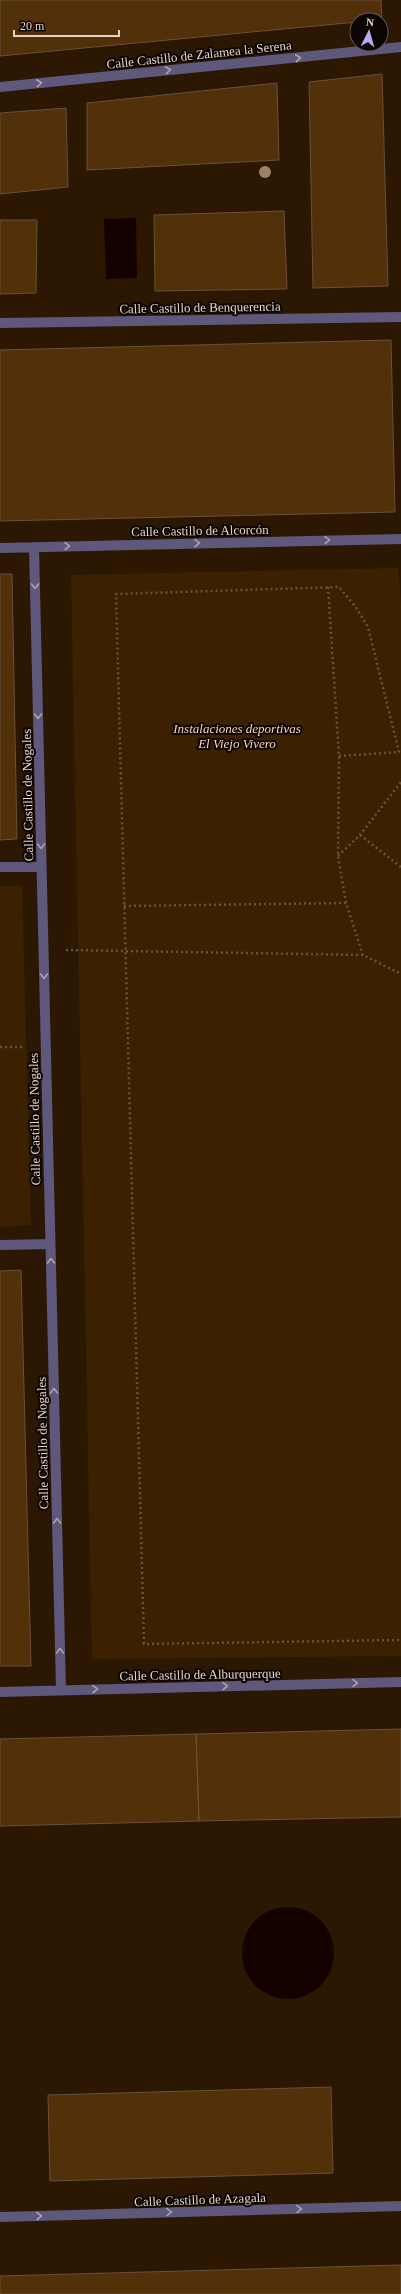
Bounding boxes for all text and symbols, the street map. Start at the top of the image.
scale bar [14,12,119,38]
north arrow [349,12,389,52]
text: N [365,16,375,28]
text: 20 m [20,19,45,33]
street label: Calle Castillo de Zalamea la Serena [106,37,293,72]
one-way arrow [295,53,301,62]
one-way arrow [165,66,171,75]
one-way arrow [36,79,42,88]
street label: Calle Castillo de Benquerencia [119,299,281,316]
street label: Calle Castillo de Alcorcón [131,522,269,539]
one-way arrow [324,536,330,545]
one-way arrow [194,539,200,547]
one-way arrow [64,542,70,550]
one-way arrow [30,583,39,589]
one-way arrow [33,713,42,719]
park label: Instalaciones deportivas El Viejo Vivero [172,721,301,751]
street label: Calle Castillo de Nogales [19,729,36,861]
one-way arrow [37,843,45,849]
one-way arrow [40,973,48,979]
street label: Calle Castillo de Nogales [26,1053,43,1185]
one-way arrow [46,1258,55,1264]
street label: Calle Castillo de Nogales [34,1377,51,1509]
one-way arrow [50,1388,58,1394]
one-way arrow [53,1518,61,1524]
one-way arrow [56,1648,64,1654]
street label: Calle Castillo de Alburquerque [119,1666,281,1683]
one-way arrow [352,1679,358,1687]
one-way arrow [222,1682,228,1691]
one-way arrow [92,1685,98,1694]
street label: Calle Castillo de Azagala [134,2190,266,2209]
one-way arrow [296,2204,302,2213]
one-way arrow [166,2208,172,2217]
one-way arrow [36,2212,42,2221]

